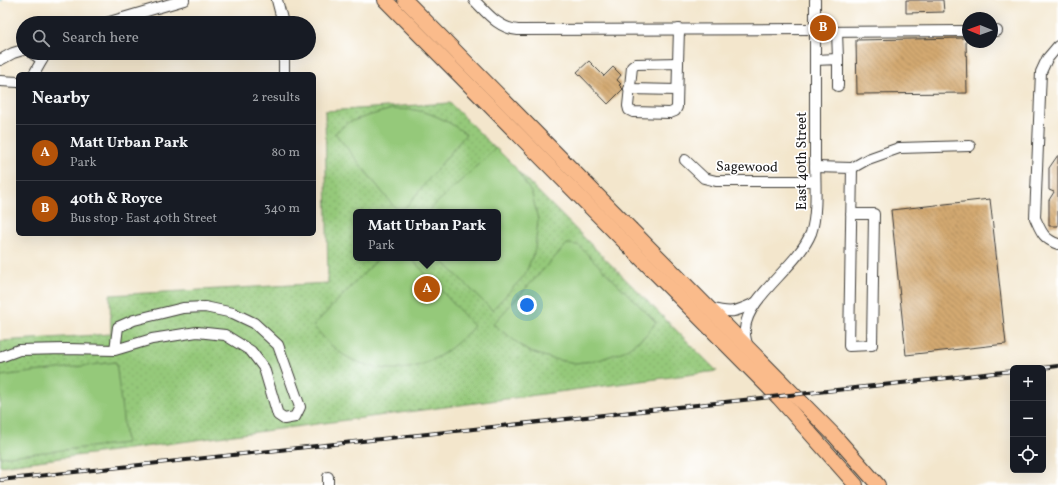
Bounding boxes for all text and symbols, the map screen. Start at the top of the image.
north arrow [962,12,998,48]
pin: B [810,13,836,43]
search box [16,16,316,60]
icon: search [30,27,52,49]
text: Search here [62,28,139,49]
text: Nearby [32,87,90,110]
text: 2 results [252,89,300,107]
street label: East 40th Street [793,112,812,210]
text: Matt Urban Park [70,133,188,154]
text: A [40,144,50,162]
text: 80 m [271,144,300,162]
text: Park [70,154,97,172]
street label: Sagewood [716,157,778,178]
text: 40th & Royce [70,189,162,210]
text: B [41,200,49,218]
text: 340 m [264,200,300,218]
popup [353,209,501,261]
text: Bus stop · East 40th Street [70,210,217,228]
text: Matt Urban Park [368,216,486,237]
text: Park [368,237,394,255]
pin: A [414,274,440,304]
your location [517,295,537,315]
map controls [1010,365,1046,473]
button: + [1010,365,1046,401]
button: − [1010,401,1046,437]
button: locate [1010,437,1046,473]

